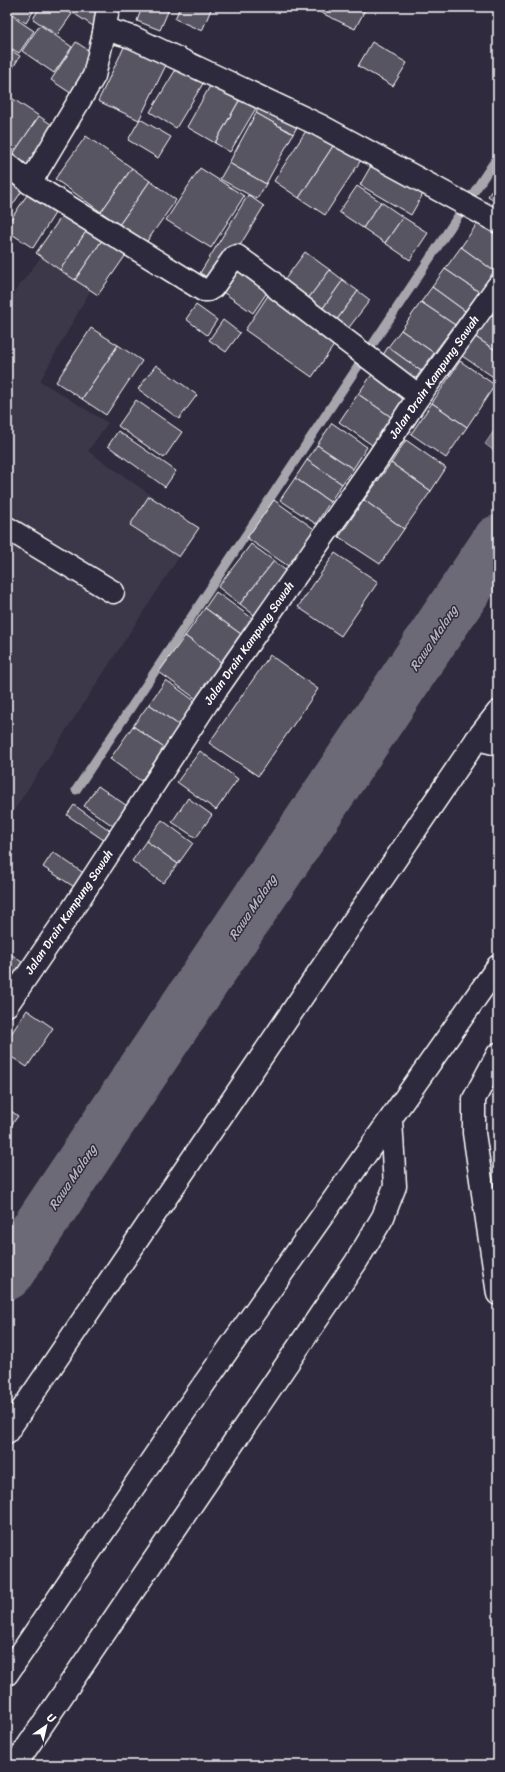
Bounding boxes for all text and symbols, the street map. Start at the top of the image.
street label: Jalan Drain Kampung Sawah [382,311,485,444]
street label: Jalan Drain Kampung Sawah [197,577,300,710]
water label: Rawa Malang [403,600,465,676]
street label: Jalan Drain Kampung Sawah [18,845,119,980]
water label: Rawa Malang [222,869,284,945]
water label: Rawa Malang [42,1139,104,1215]
north arrow [26,1706,66,1746]
text: U [43,1708,60,1728]

